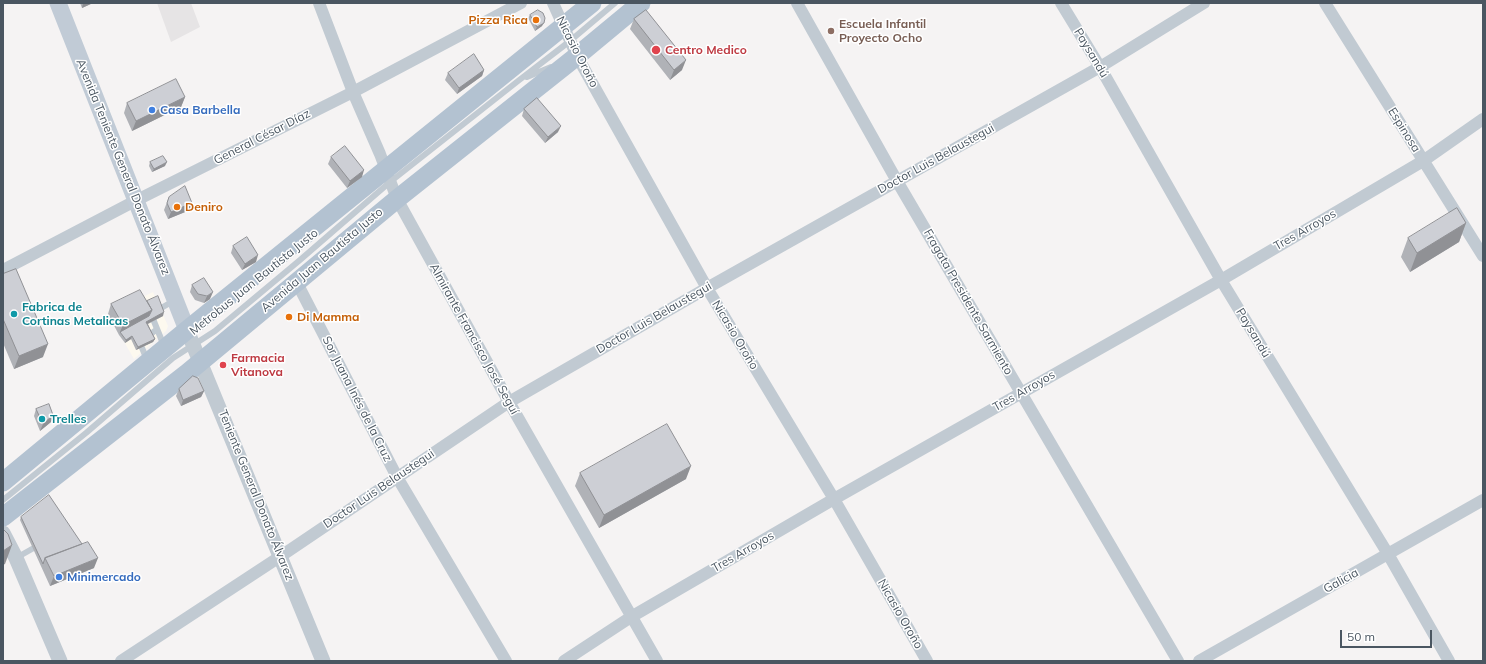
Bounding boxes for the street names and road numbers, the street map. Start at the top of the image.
street label: Nicasio Oroño [553,14,601,90]
street label: Paysandú [1071,26,1111,80]
street label: Avenida Teniente General Donato Álvarez [73,57,173,277]
street label: Espinosa [1385,105,1423,155]
street label: General César Díaz [211,106,313,168]
street label: Doctor Luis Belaustegui [875,121,997,197]
street label: Avenida Juan Bautista Justo [258,205,386,315]
street label: Tres Arroyos [1271,206,1339,254]
street label: Metrobus Juan Bautista Justo [187,226,321,338]
street label: Fragata Presidente Sarmiento [920,227,1016,377]
street label: Almirante Francisco José Seguí [426,261,522,417]
street label: Doctor Luis Belaustegui [594,279,714,357]
street label: Nicasio Oroño [709,298,761,372]
street label: Paysandú [1233,306,1273,360]
street label: Sor Juana Inés de la Cruz [319,334,395,464]
street label: Tres Arroyos [990,367,1058,415]
street label: Teniente General Donato Álvarez [215,408,297,582]
street label: Doctor Luis Belaustegui [321,446,437,532]
street label: Tres Arroyos [709,528,777,576]
street label: Galicia [1321,566,1361,596]
street label: Nicasio Oroño [874,577,926,651]

